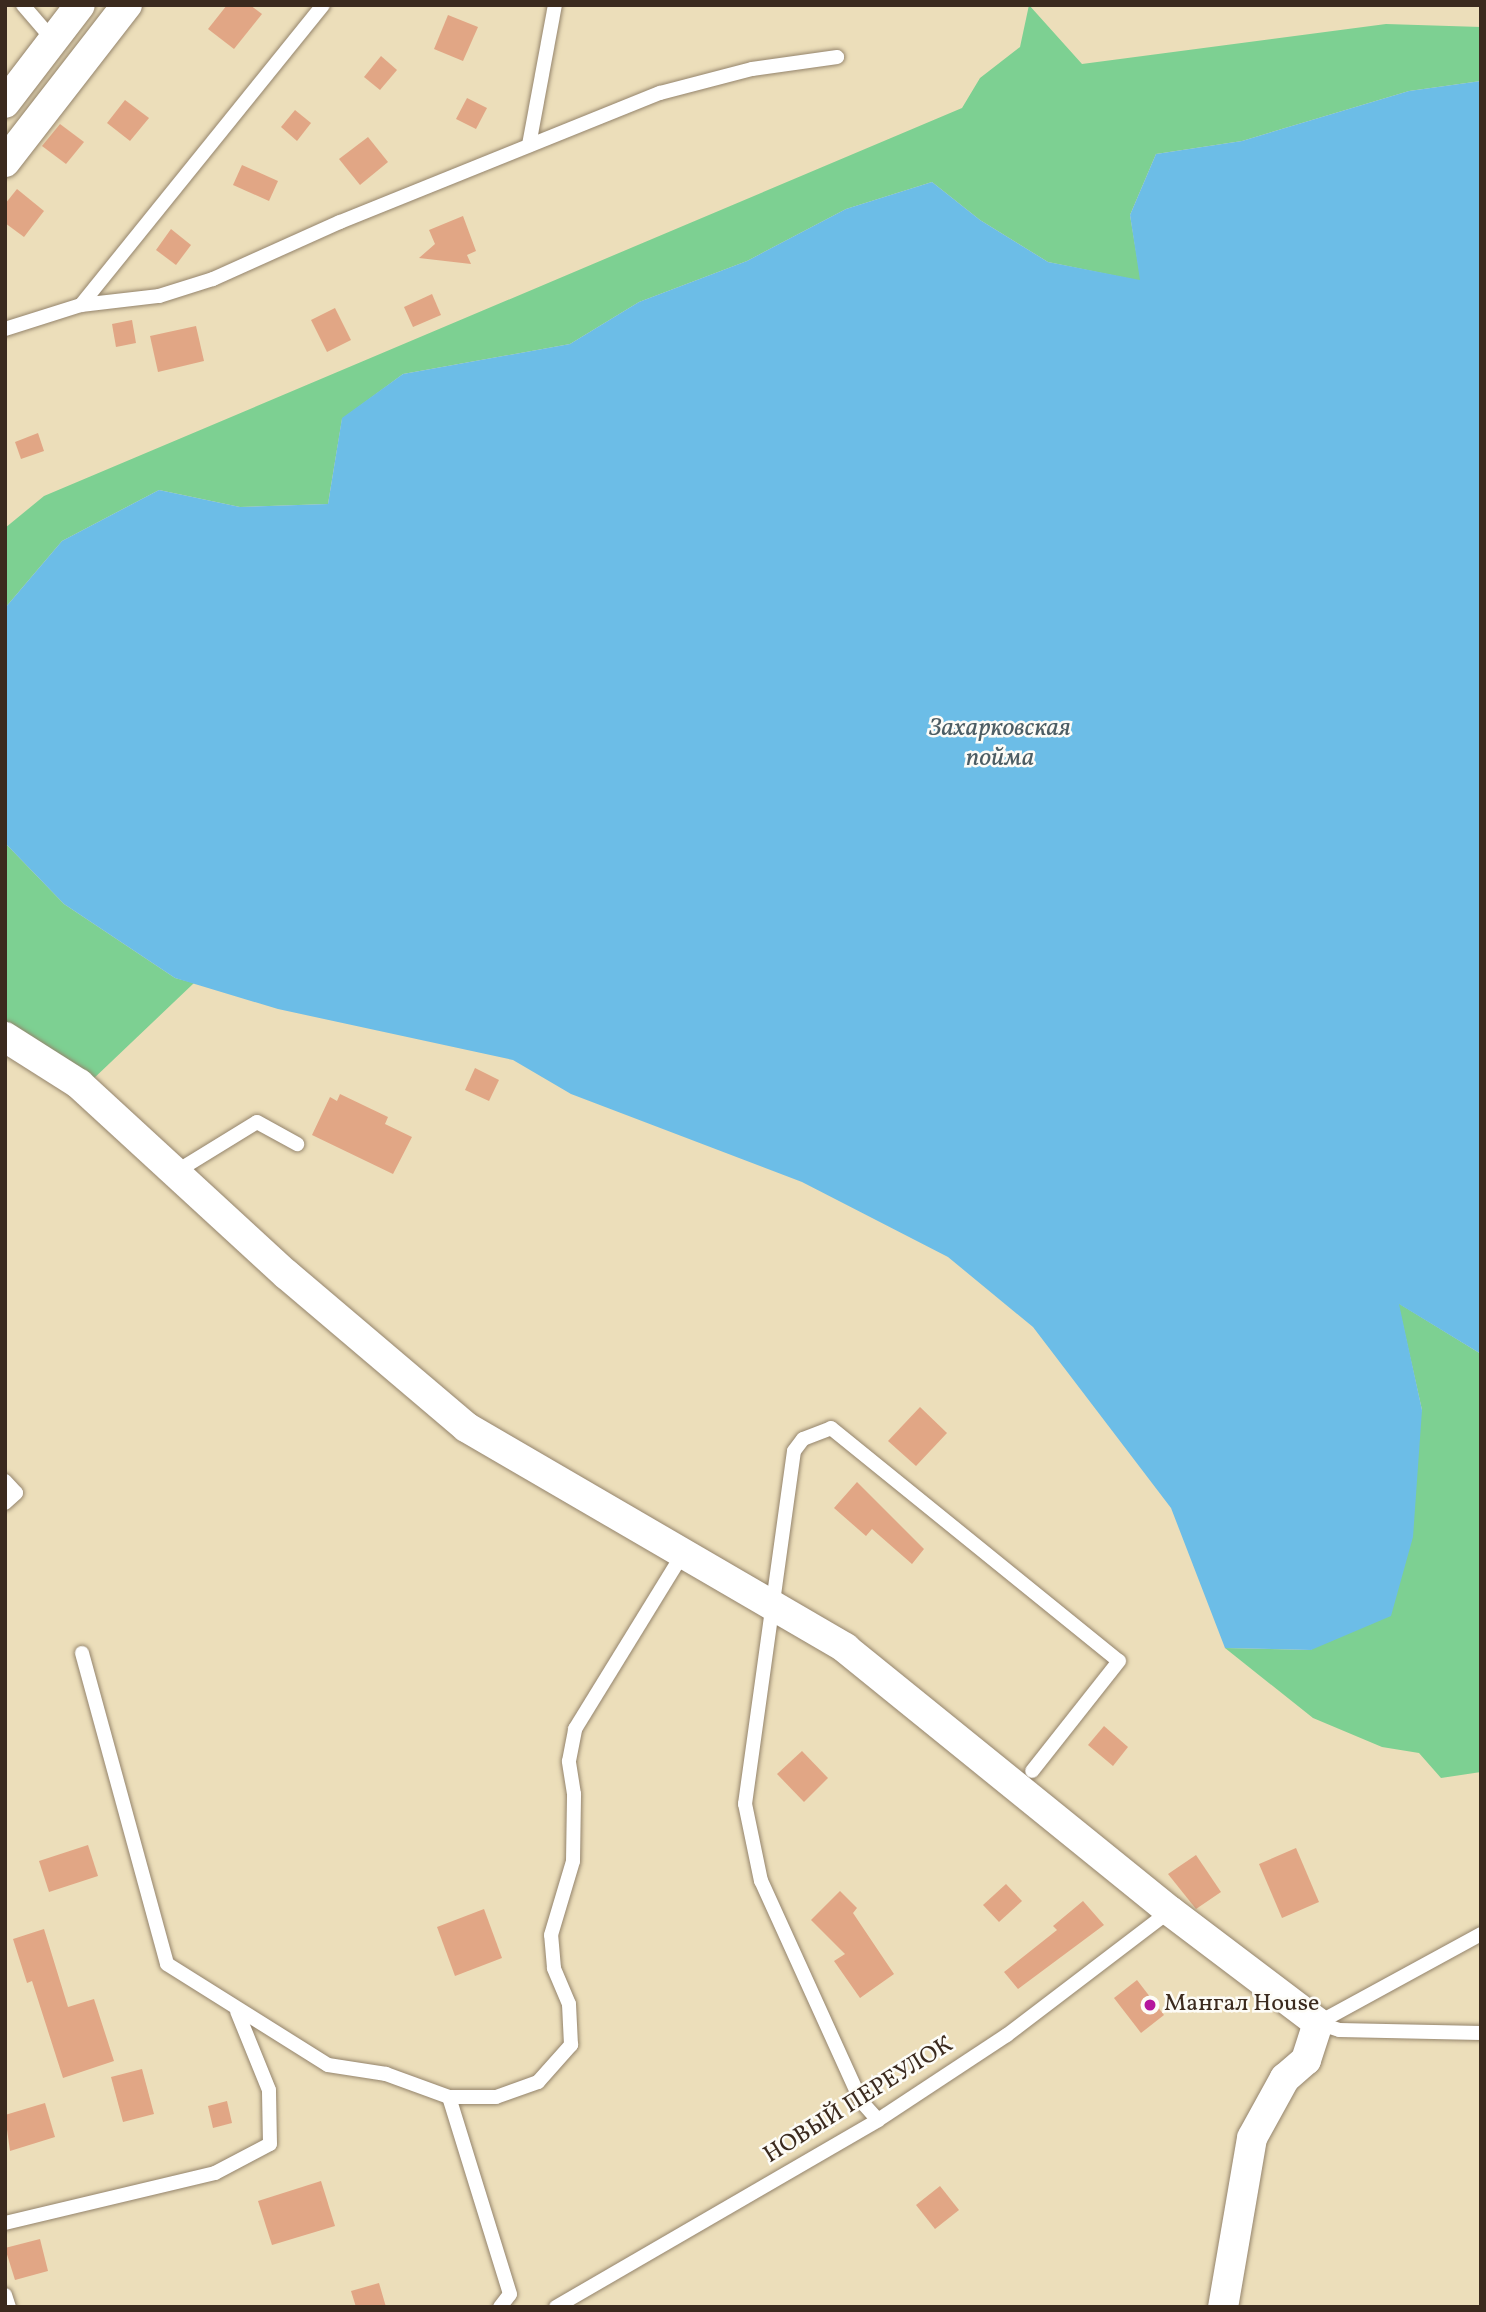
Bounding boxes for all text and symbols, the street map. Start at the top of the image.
water label: Захарковская пойма [929,713,1071,774]
place label: Мангал House [1164,1991,1319,2019]
marker: Мангал House [1142,1997,1158,2013]
street label: НОВЫЙ ПЕРЕУЛОК [759,2031,959,2171]

